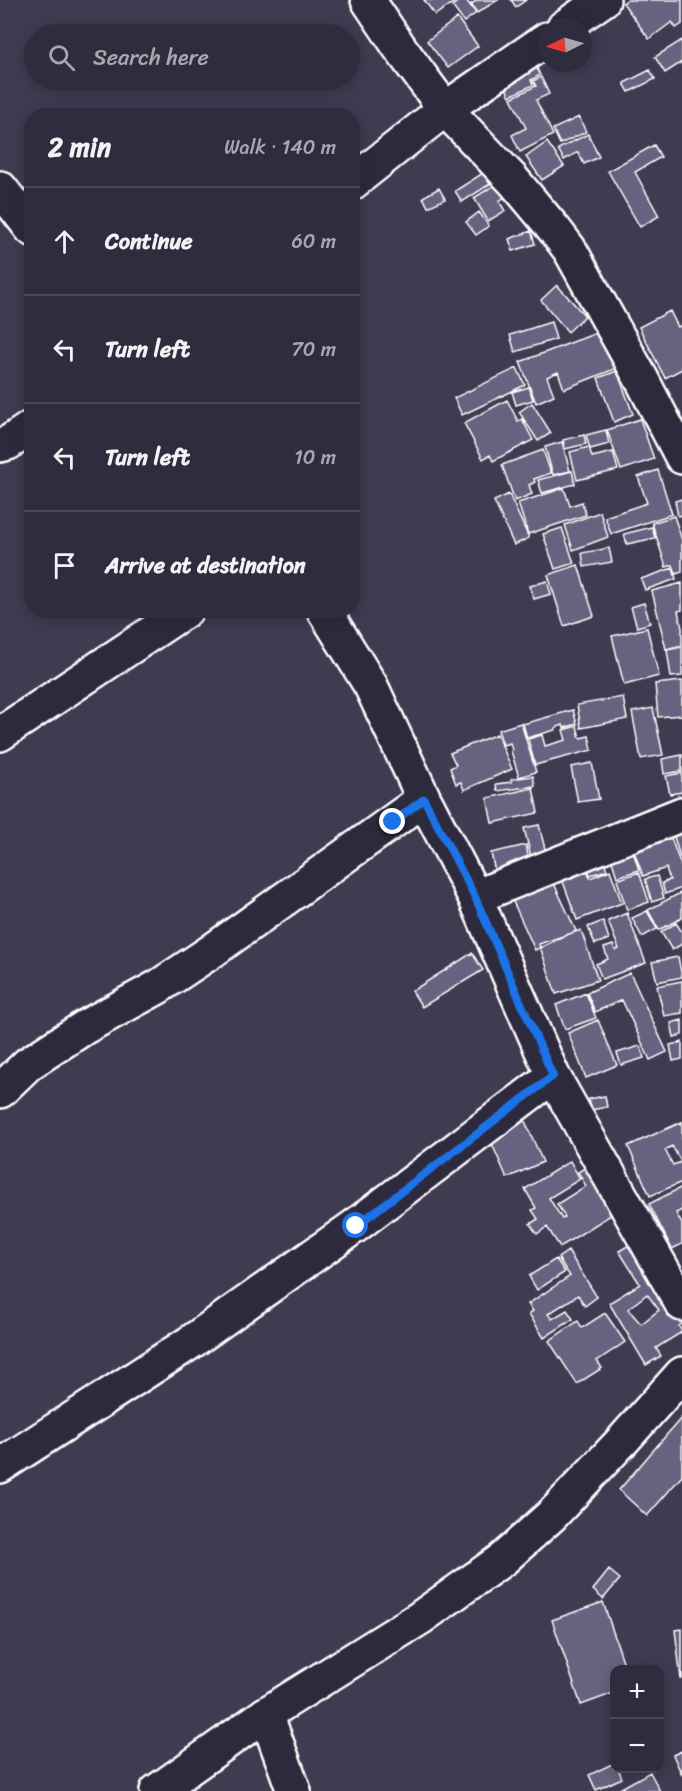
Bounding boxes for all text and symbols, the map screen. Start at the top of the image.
north arrow [538,18,592,72]
search box [24,24,360,90]
text: Search here [93,38,209,77]
icon: search [45,41,78,74]
text: 2 min [48,124,111,170]
text: Walk · 140 m [224,130,336,165]
text: Continue [105,222,193,261]
text: 60 m [291,224,336,259]
icon: ahead [48,225,81,258]
text: Turn left [105,330,190,369]
text: 70 m [291,332,336,367]
icon: left [48,333,81,366]
text: Turn left [105,438,190,477]
text: 10 m [294,440,336,475]
icon: left [48,441,81,474]
text: Arrive at destination [105,546,306,585]
icon: arrive [48,549,81,582]
route end [379,808,405,834]
route start [342,1212,368,1238]
map controls [610,1665,664,1773]
button: + [610,1665,664,1719]
button: − [610,1719,664,1773]

